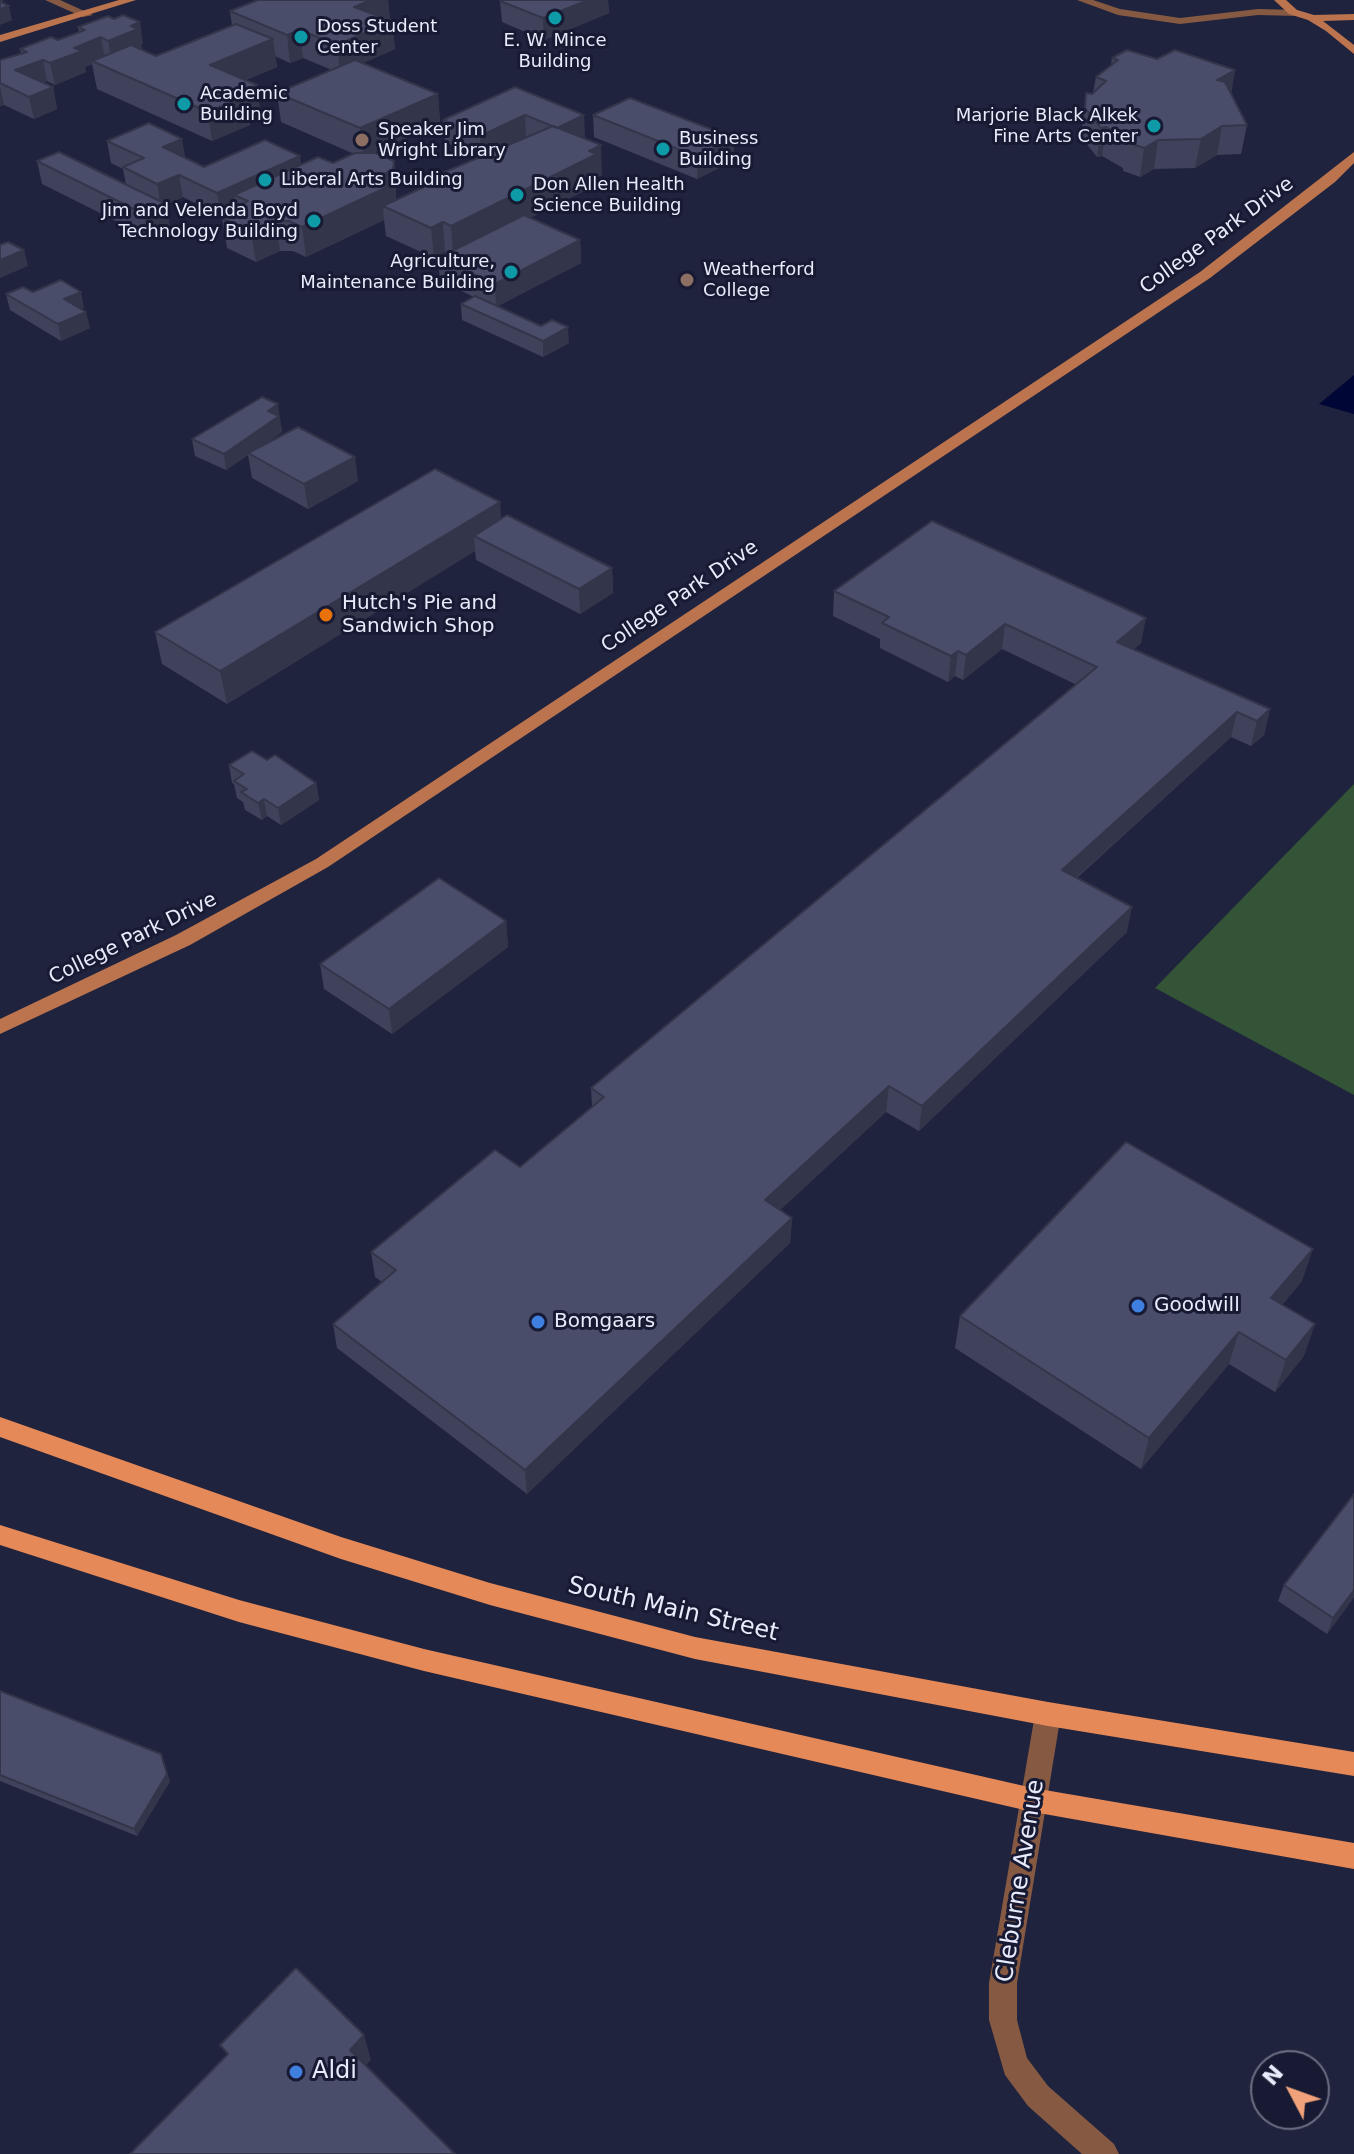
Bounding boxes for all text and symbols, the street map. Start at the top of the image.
marker: E. W. Mince Building [546,9,564,27]
place label: Doss Student Center [317,16,437,58]
marker: Doss Student Center [292,28,310,46]
place label: E. W. Mince Building [504,30,606,72]
place label: Academic Building [200,83,288,126]
marker: Academic Building [175,95,193,113]
place label: Marjorie Black Alkek Fine Arts Center [956,105,1138,148]
marker: Marjorie Black Alkek Fine Arts Center [1145,117,1163,135]
place label: Speaker Jim Wright Library [378,119,506,162]
place label: Business Building [679,128,758,170]
marker: Speaker Jim Wright Library [353,131,371,149]
marker: Business Building [654,140,672,158]
place label: Liberal Arts Building [281,169,463,191]
marker: Liberal Arts Building [256,171,274,189]
street label: College Park Drive [1136,172,1298,300]
place label: Don Allen Health Science Building [533,174,685,216]
marker: Don Allen Health Science Building [508,186,526,204]
place label: Jim and Velenda Boyd Technology Building [102,200,298,242]
marker: Jim and Velenda Boyd Technology Building [305,212,323,230]
place label: Agriculture, Maintenance Building [300,251,495,294]
place label: Weatherford College [703,259,815,302]
marker: Agriculture, Maintenance Building [502,263,520,281]
marker: Weatherford College [678,271,696,289]
street label: College Park Drive [597,536,763,658]
place label: Hutch's Pie and Sandwich Shop [342,592,497,639]
marker: Hutch's Pie and Sandwich Shop [317,606,335,624]
street label: College Park Drive [45,888,221,990]
place label: Goodwill [1154,1294,1240,1318]
marker: Goodwill [1129,1297,1147,1315]
place label: Bomgaars [554,1310,655,1334]
marker: Bomgaars [529,1313,547,1331]
street label: South Main Street [565,1572,781,1648]
street label: Cleburne Avenue [991,1778,1051,1984]
north arrow [1250,2050,1330,2130]
place label: Aldi [312,2058,357,2086]
text: N [1258,2060,1288,2090]
marker: Aldi [287,2063,305,2081]

